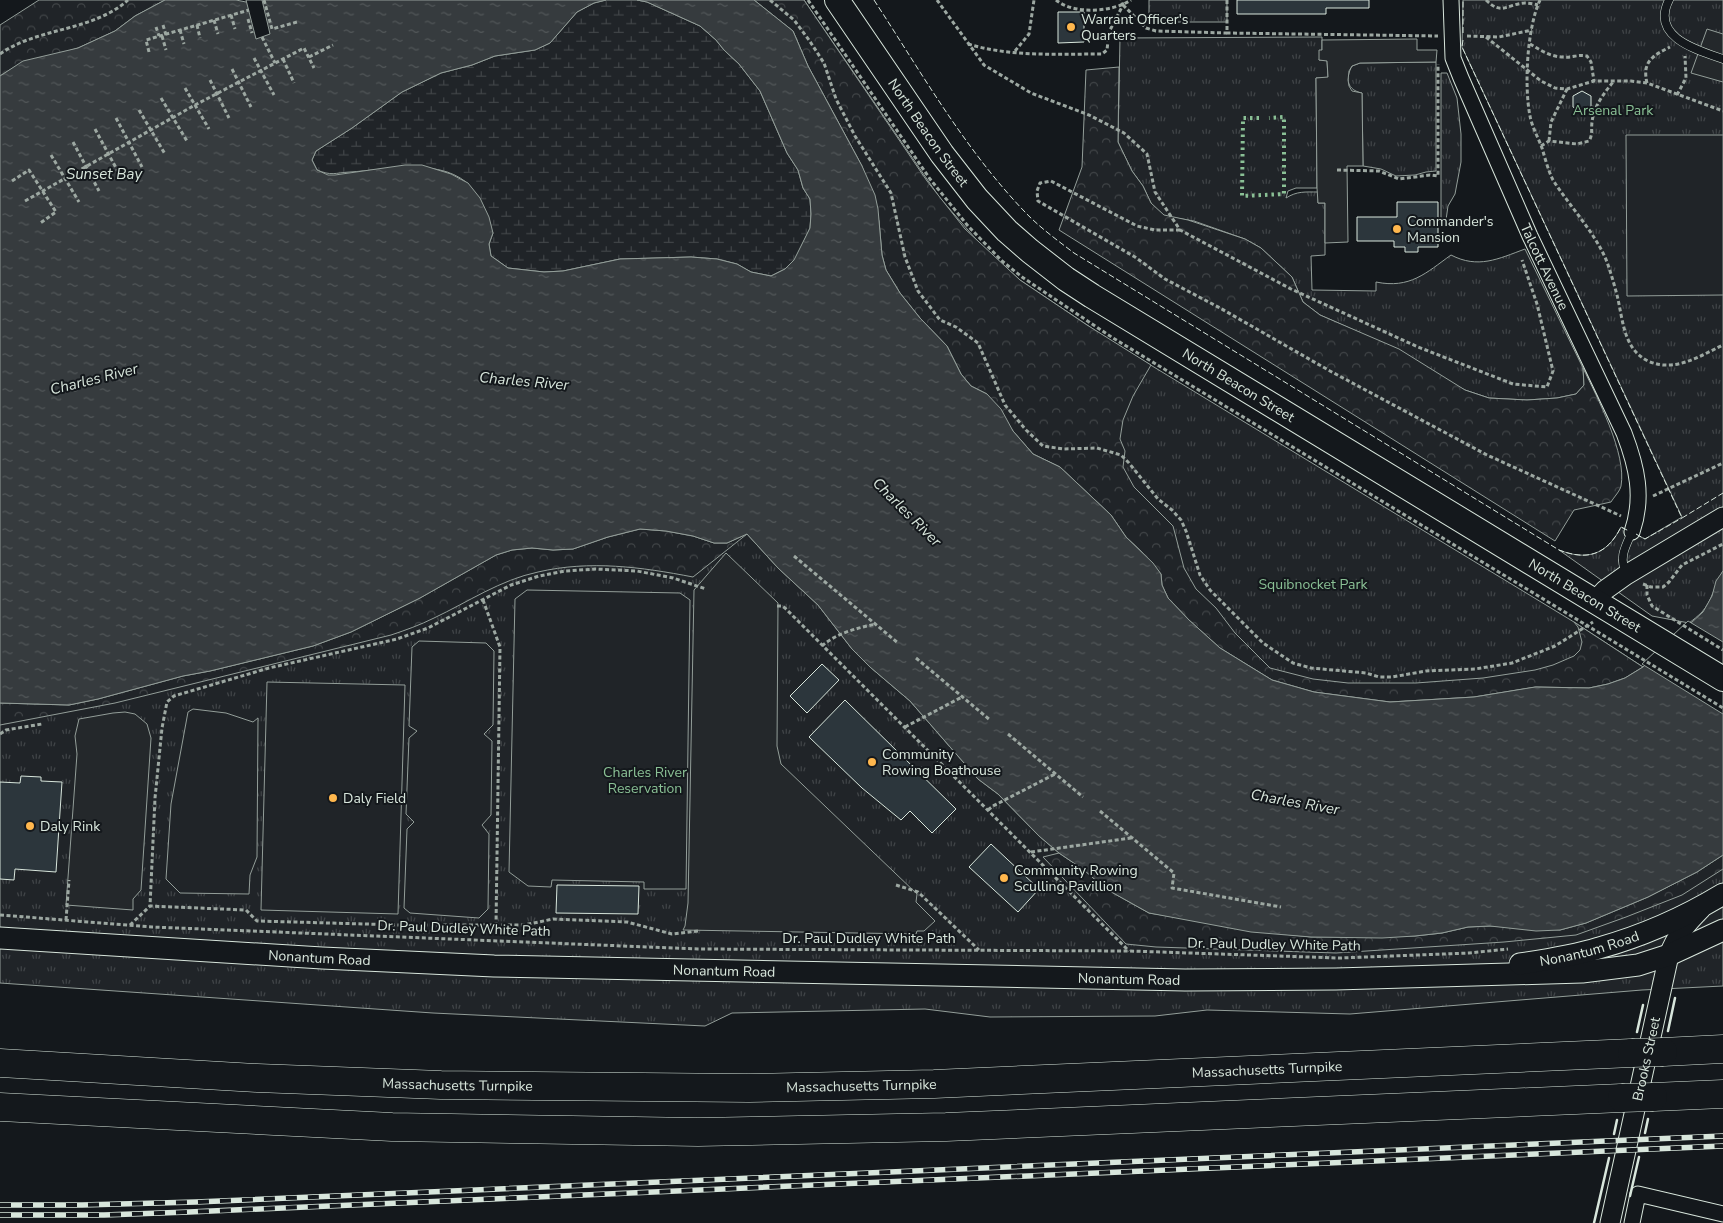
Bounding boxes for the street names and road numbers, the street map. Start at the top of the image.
street label: North Beacon Street [883,75,973,191]
street label: Talcott Avenue [1516,221,1573,313]
street label: North Beacon Street [1179,344,1298,427]
street label: North Beacon Street [1525,554,1644,637]
street label: Dr. Paul Dudley White Path [377,916,551,941]
street label: Nonantum Road [1538,927,1642,971]
street label: Dr. Paul Dudley White Path [782,929,956,948]
street label: Dr. Paul Dudley White Path [1187,933,1361,956]
street label: Nonantum Road [268,946,371,970]
street label: Nonantum Road [673,961,776,982]
street label: Nonantum Road [1078,969,1180,990]
street label: Brooks Street [1628,1015,1665,1103]
street label: Massachusetts Turnpike [1191,1057,1343,1083]
street label: Massachusetts Turnpike [382,1074,533,1096]
street label: Massachusetts Turnpike [786,1075,937,1097]

